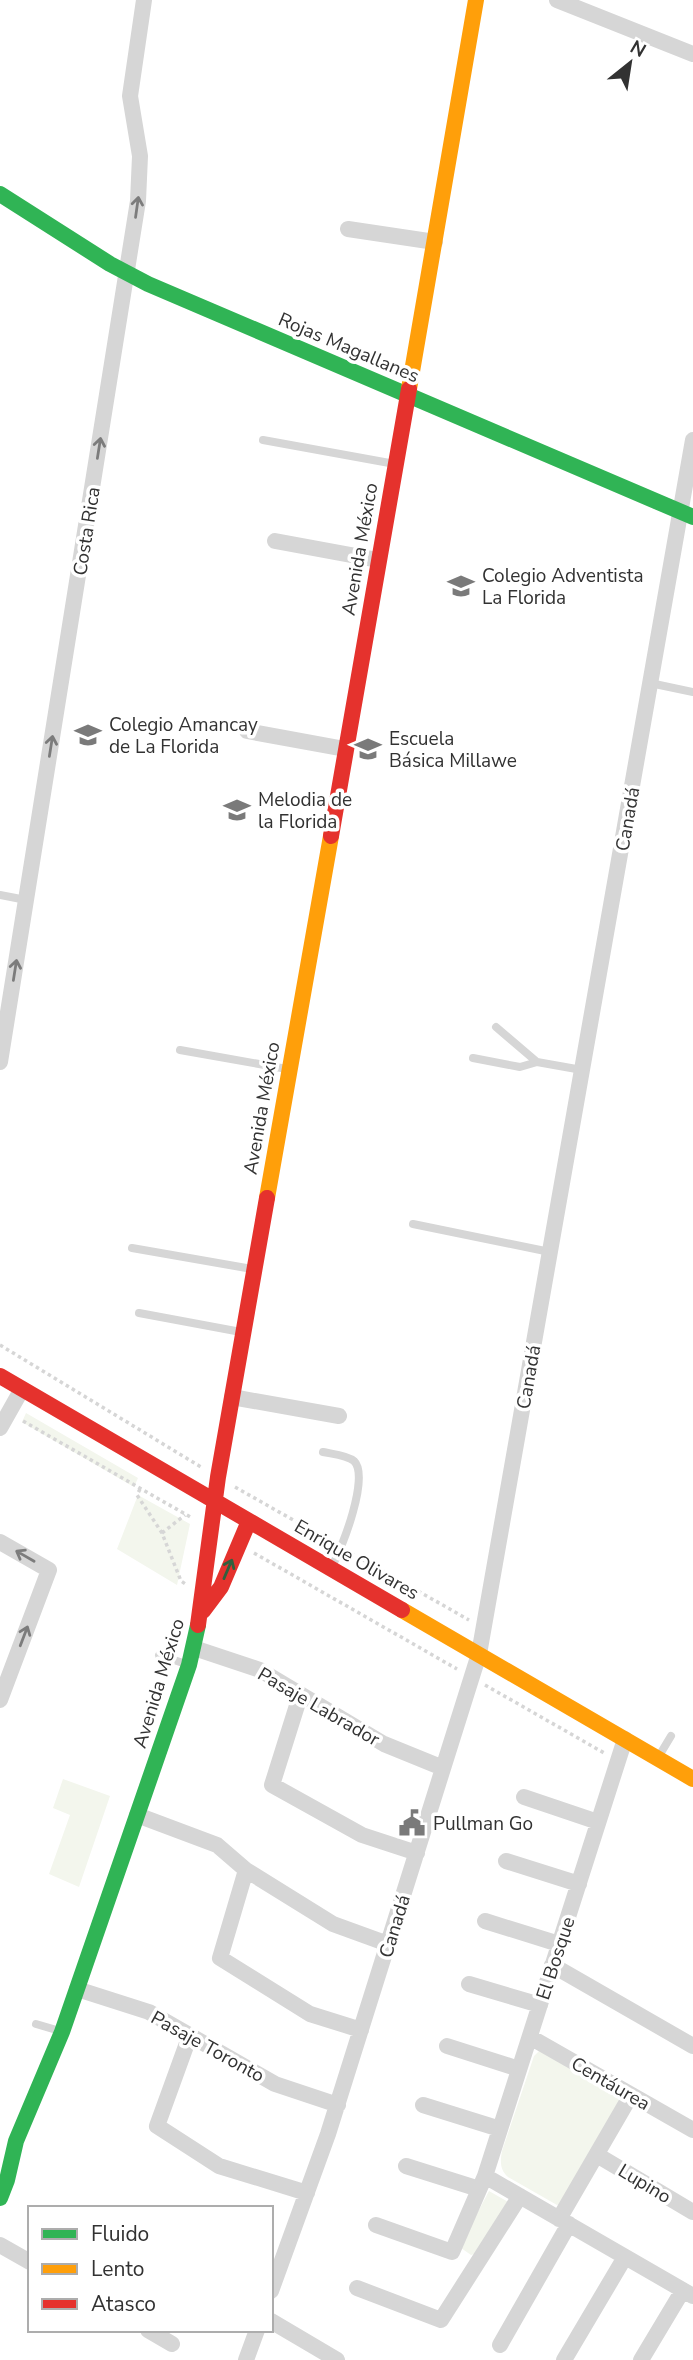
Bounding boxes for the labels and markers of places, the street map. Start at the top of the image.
place label: Colegio Adventista La Florida [482,563,644,611]
school or university icon: Colegio Adventista La Florida [446,571,476,601]
place label: Colegio Amancay de La Florida [109,712,258,760]
school or university icon: Colegio Amancay de La Florida [73,720,103,750]
place label: Escuela Básica Millawe [389,726,517,774]
school or university icon: Escuela Básica Millawe [353,734,383,764]
place label: Melodia de la Florida [258,787,352,835]
school or university icon: Melodia de la Florida [222,795,252,825]
public building icon: Pullman Go [397,1808,427,1838]
place label: Pullman Go [433,1811,533,1837]

